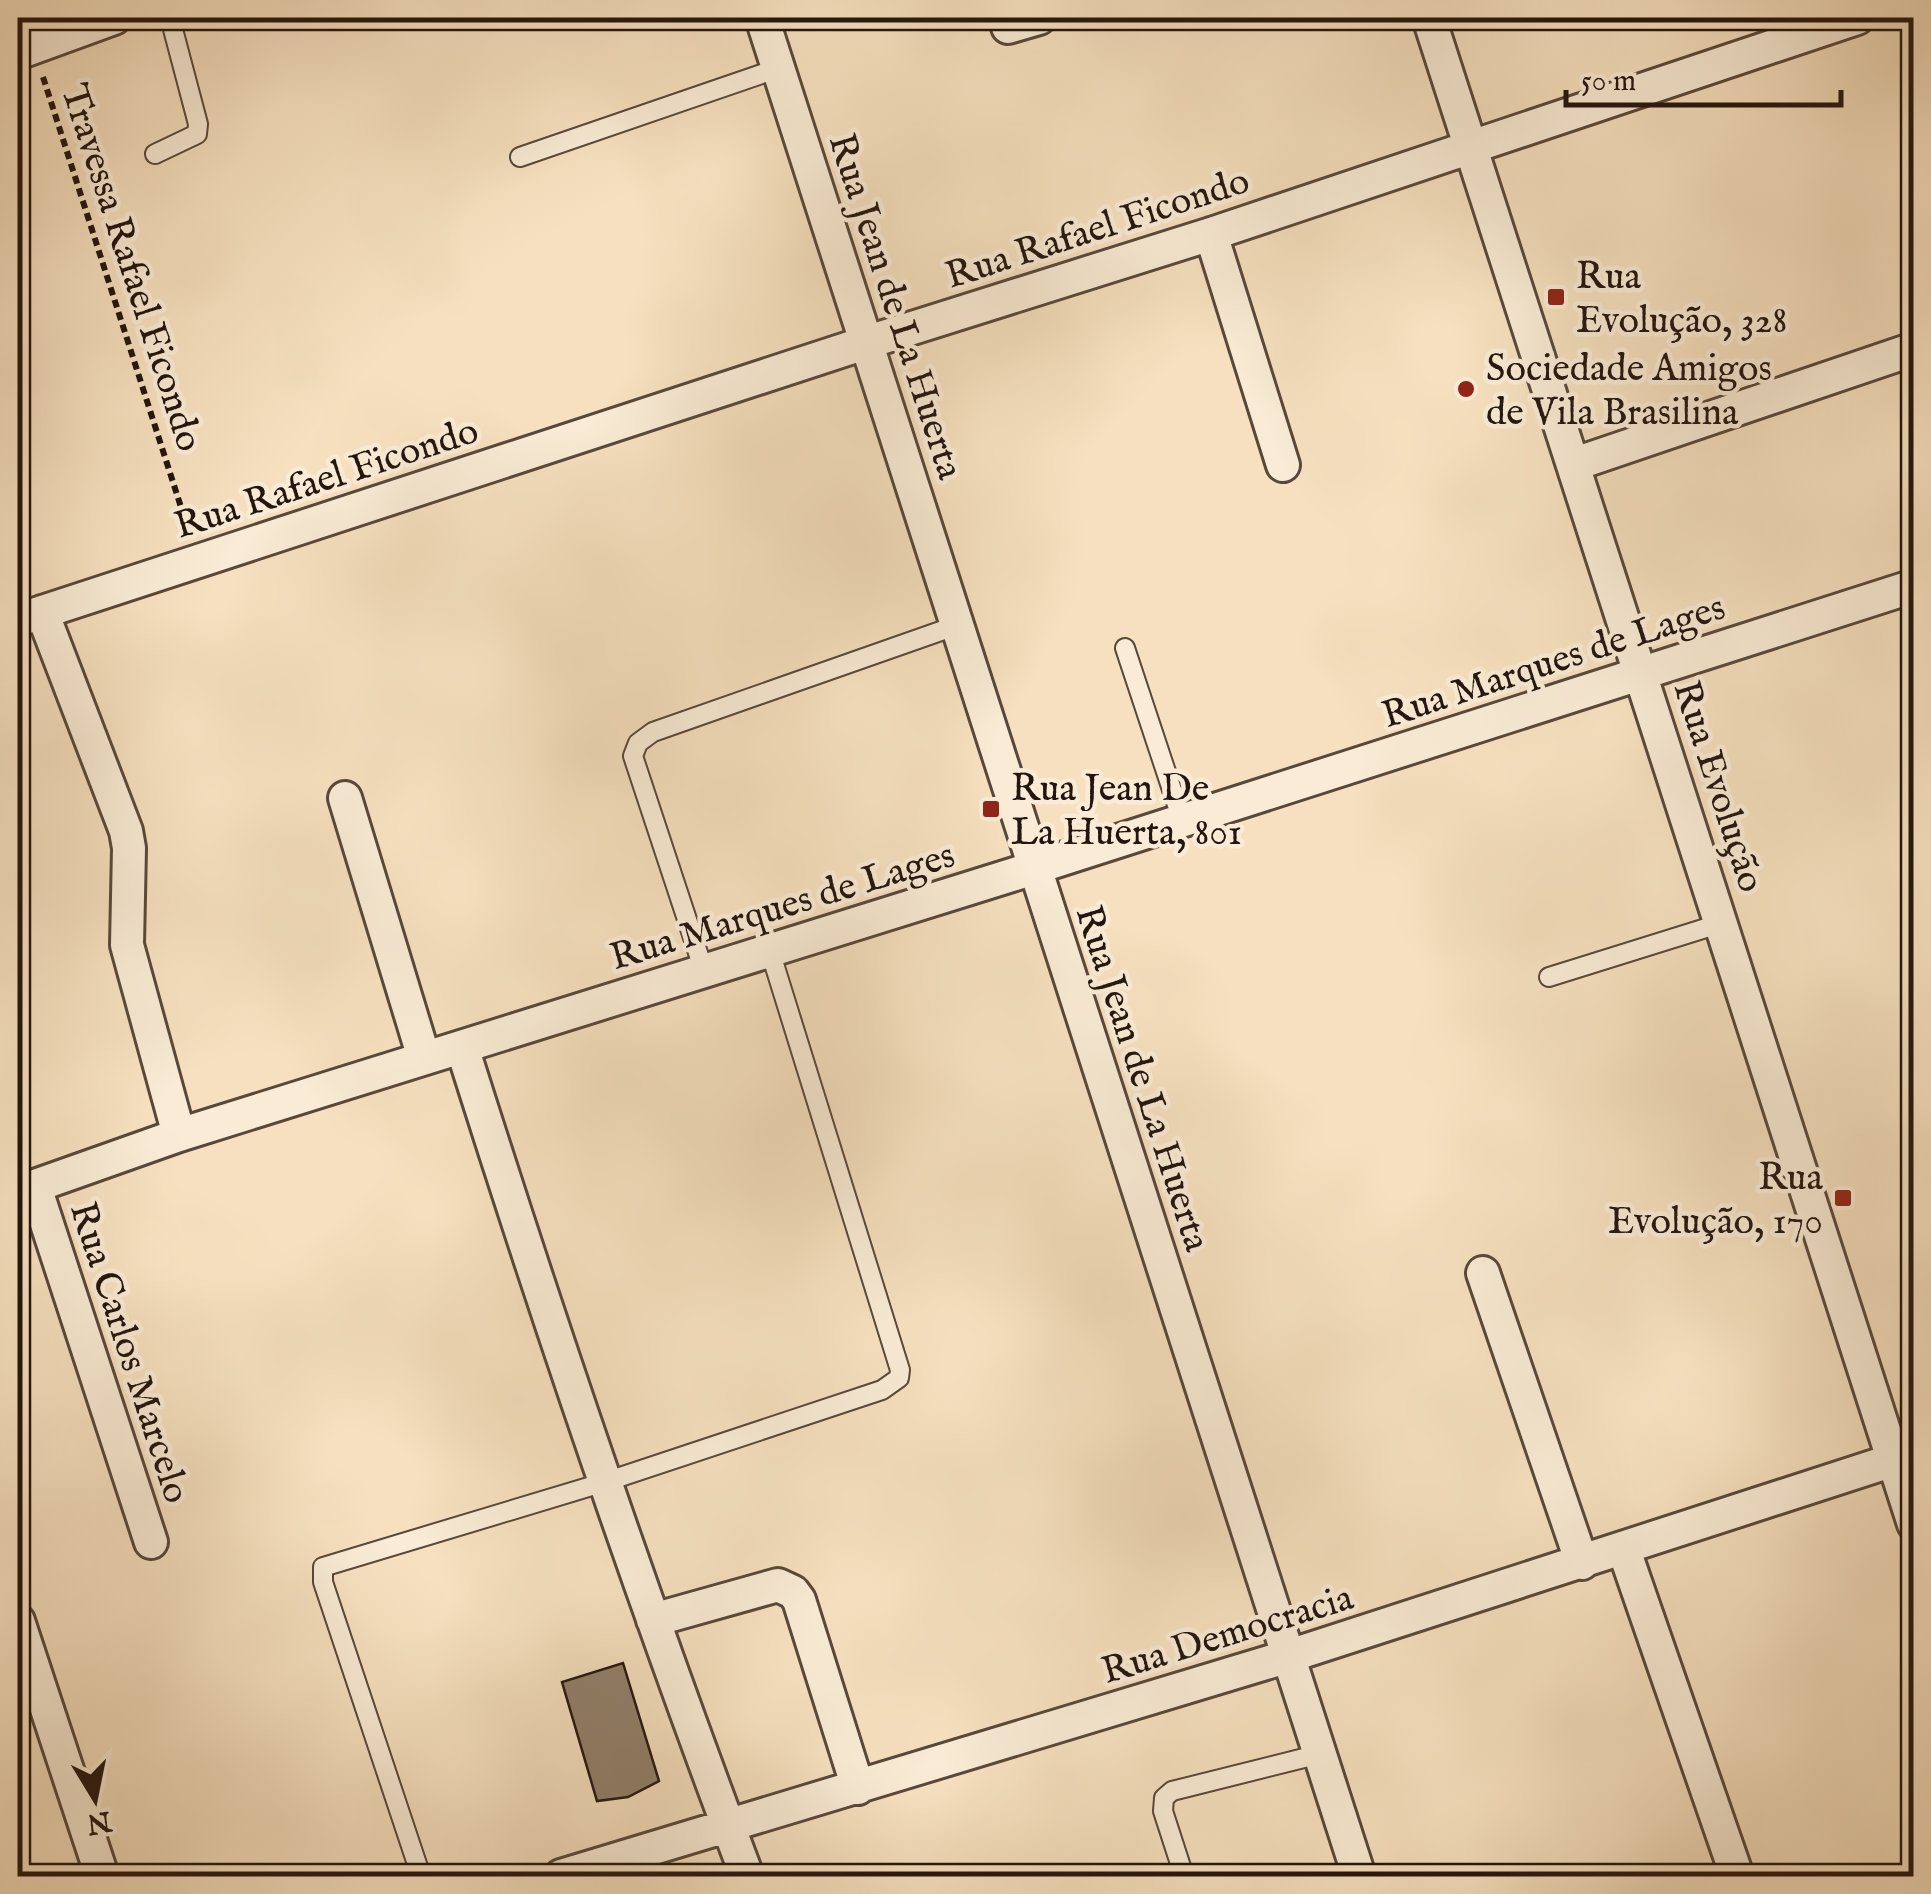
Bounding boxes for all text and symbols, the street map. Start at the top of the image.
scale bar [1566,45,1841,107]
text: 50 m [1581,63,1636,101]
street label: Travessa Rafael Ficondo [48,78,212,458]
street label: Rua Jean de La Huerta [816,128,973,486]
street label: Rua Rafael Ficondo [940,158,1256,302]
place label: Rua Evolução, 328 [1576,254,1787,346]
marker: Rua Evolução, 328 [1545,286,1567,308]
place label: Sociedade Amigos de Vila Brasilina [1486,346,1772,438]
marker: Sociedade Amigos de Vila Brasilina [1455,378,1477,400]
street label: Rua Rafael Ficondo [169,408,485,552]
street label: Rua Marques de Lages [1376,585,1731,741]
street label: Rua Evolução [1660,675,1774,899]
place label: Rua Jean De La Huerta, 801 [1011,766,1242,858]
marker: Rua Jean De La Huerta, 801 [980,798,1002,820]
street label: Rua Marques de Lages [605,833,961,983]
street label: Rua Jean de La Huerta [1063,900,1220,1258]
place label: Rua Evolução, 170 [1608,1155,1824,1247]
marker: Rua Evolução, 170 [1832,1187,1854,1209]
street label: Rua Carlos Marcelo [57,1196,199,1509]
street label: Rua Democracia [1096,1575,1360,1697]
north arrow [45,1749,145,1849]
text: N [84,1802,115,1840]

